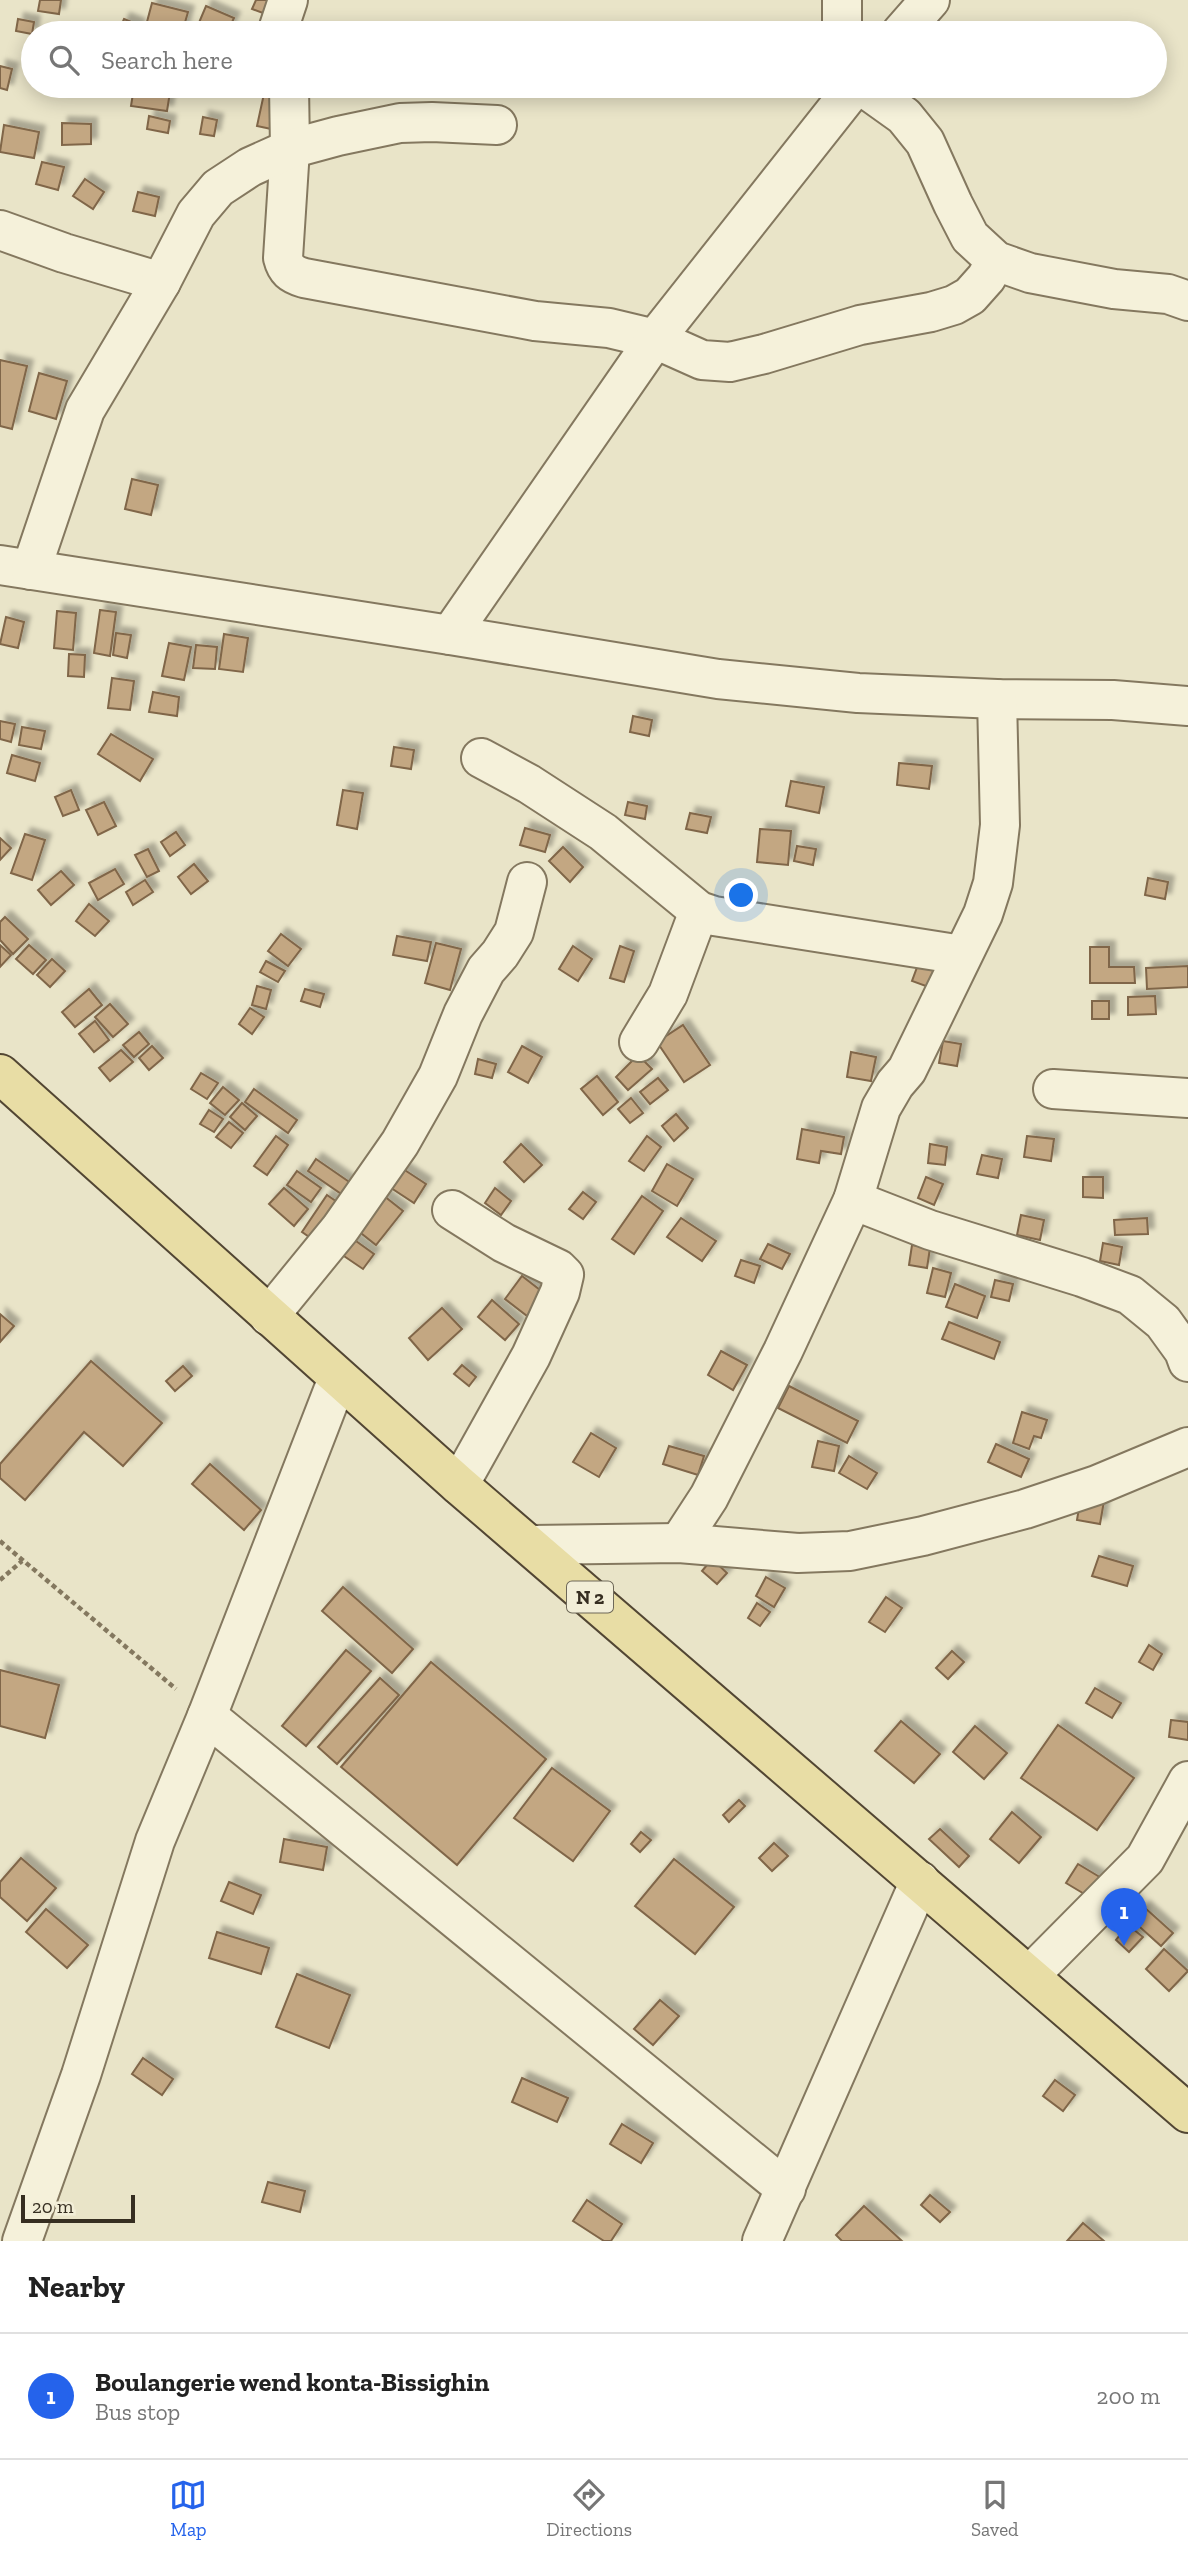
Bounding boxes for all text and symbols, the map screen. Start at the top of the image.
search box [21,21,1167,98]
icon: search [45,41,83,79]
text: Search here [101,44,233,76]
your location [724,878,758,912]
road number: N 2 [567,1582,613,1612]
pin: 1 [1101,1888,1147,1946]
scale bar [21,2192,135,2224]
text: 20 m [32,2195,73,2218]
text: Nearby [28,2269,125,2305]
text: Boulangerie wend konta-Bissighin [95,2366,489,2398]
text: 1 [46,2382,56,2410]
text: 200 m [1097,2382,1160,2410]
text: Bus stop [95,2398,180,2426]
tab: Map [169,2476,207,2541]
tab: Directions [546,2476,632,2541]
tab: Saved [971,2476,1019,2541]

